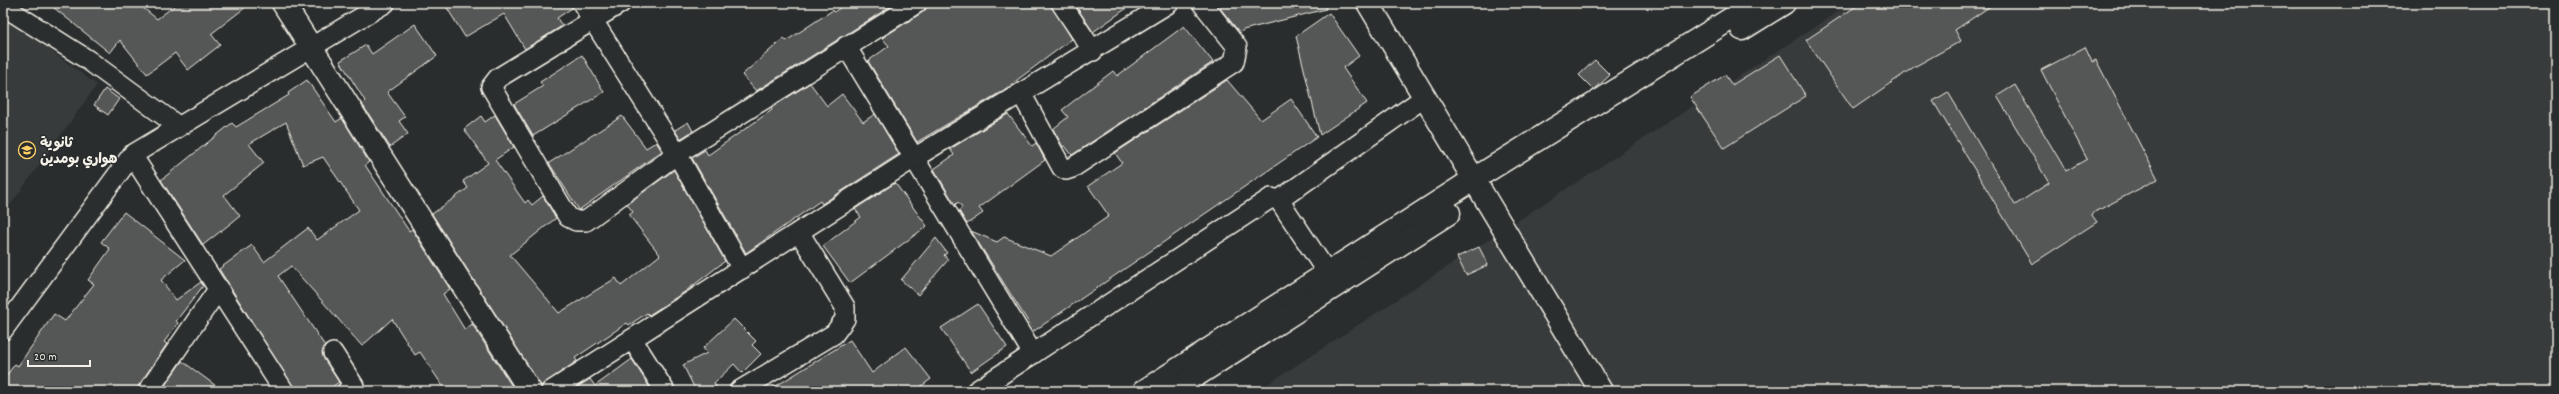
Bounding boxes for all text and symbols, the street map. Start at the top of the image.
place label: ثانوية هواري بومدين [40,134,118,170]
school or university icon: ثانوية هواري بومدين [17,140,37,160]
scale bar [28,342,90,368]
text: 20 m [34,349,57,366]

